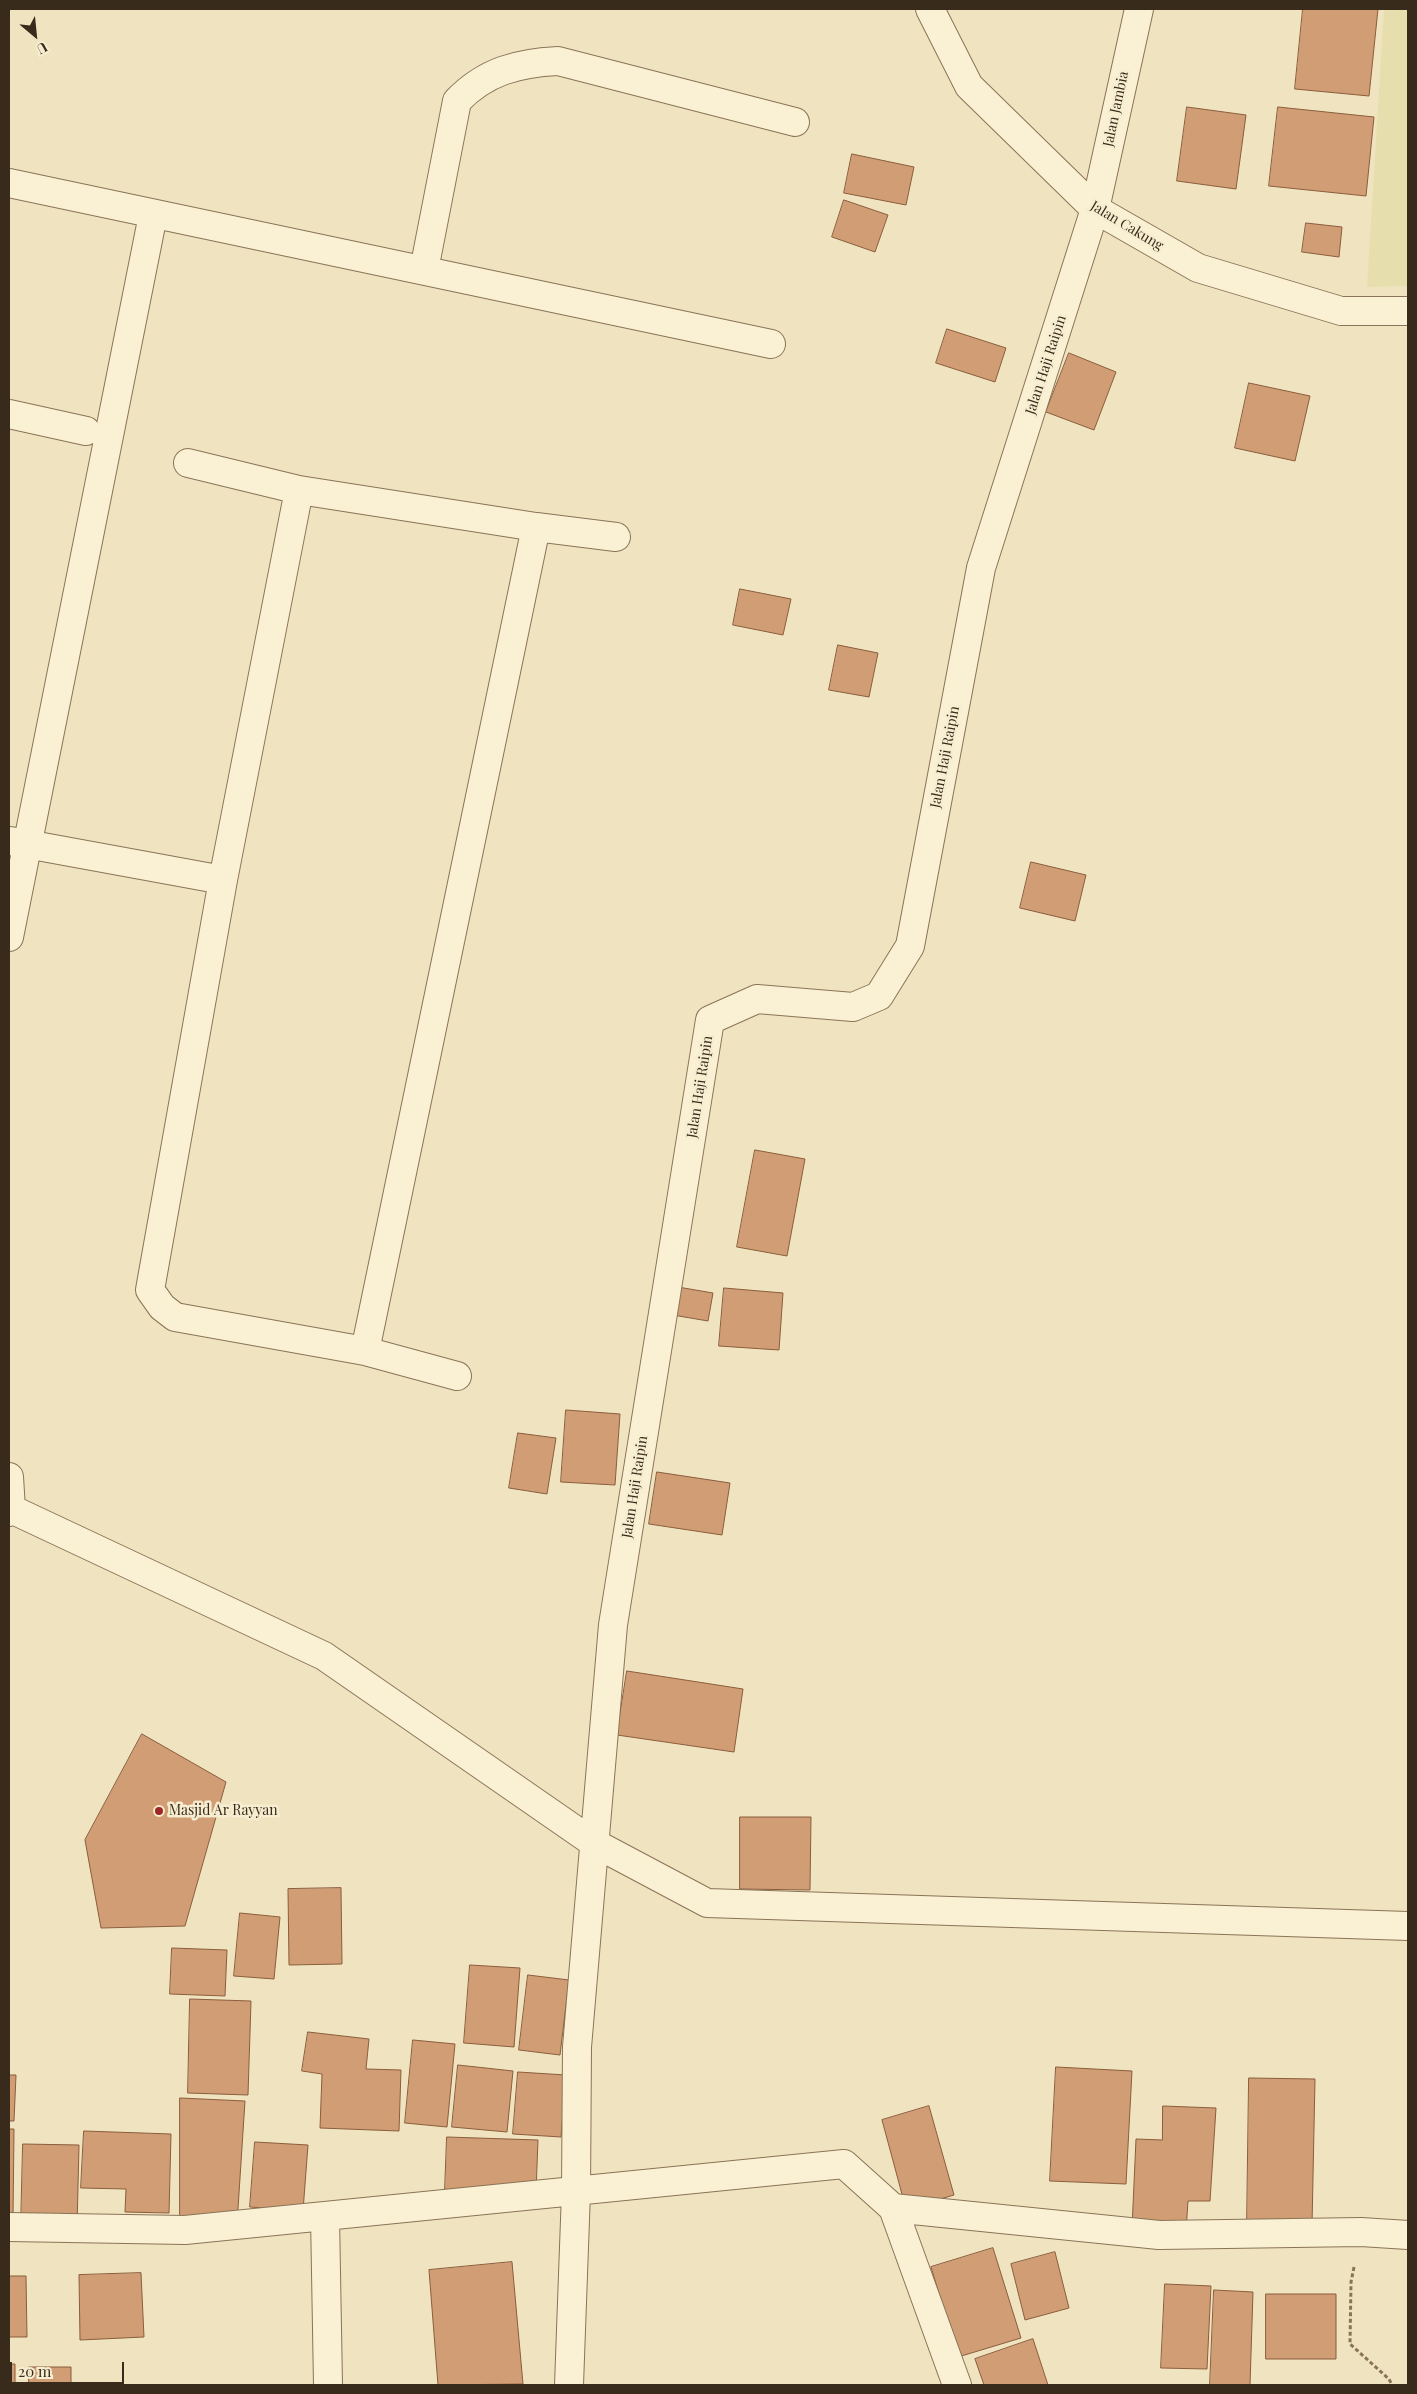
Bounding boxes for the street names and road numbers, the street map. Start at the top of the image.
street label: Jalan Jambia [1100,70,1132,148]
street label: Jalan Cakung [1087,198,1167,254]
street label: Jalan Haji Raipin [1022,313,1070,417]
street label: Jalan Haji Raipin [927,705,963,809]
street label: Jalan Haji Raipin [684,1035,716,1139]
street label: Jalan Haji Raipin [619,1435,651,1539]

